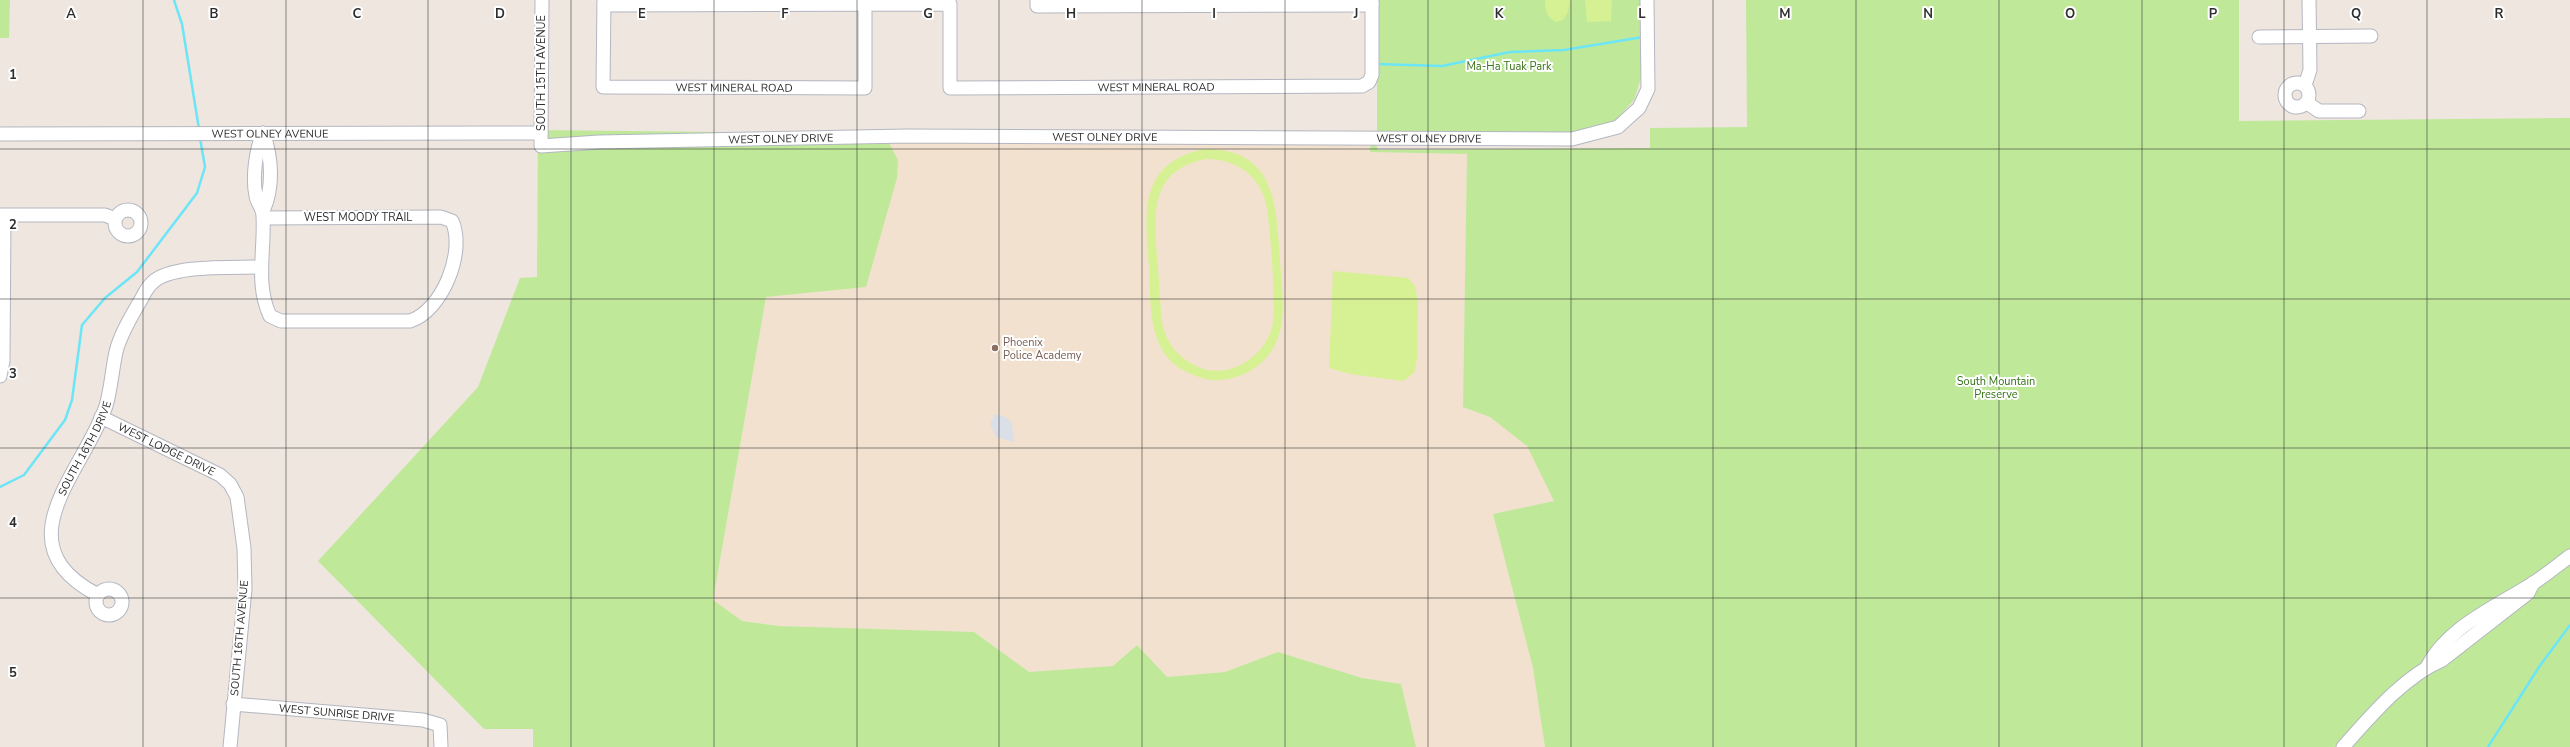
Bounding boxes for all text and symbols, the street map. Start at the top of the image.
text: A [66,5,76,23]
text: B [210,5,219,23]
text: C [353,5,362,23]
text: D [495,5,505,23]
text: E [638,5,646,23]
text: F [781,5,789,23]
text: G [923,5,933,23]
text: H [1066,5,1076,23]
text: I [1212,5,1216,23]
text: J [1353,5,1358,23]
text: K [1495,5,1504,23]
text: L [1638,5,1646,23]
text: M [1779,5,1791,23]
text: N [1923,5,1933,23]
text: O [2065,5,2075,23]
text: P [2209,5,2218,23]
text: Q [2351,5,2361,23]
text: R [2495,5,2504,23]
street label: SOUTH 15TH AVENUE [534,15,549,131]
park label: Ma-Ha Tuak Park [1466,59,1552,74]
text: 1 [9,66,17,84]
street label: WEST MINERAL ROAD [675,80,793,96]
street label: WEST MINERAL ROAD [1097,80,1215,95]
street label: WEST OLNEY AVENUE [212,126,328,142]
street label: WEST OLNEY DRIVE [728,130,834,147]
street label: WEST OLNEY DRIVE [1052,130,1157,145]
street label: WEST OLNEY DRIVE [1376,131,1481,147]
street label: WEST MOODY TRAIL [304,210,412,225]
text: 2 [9,216,17,234]
place label: Phoenix Police Academy [1003,335,1082,363]
marker: Phoenix Police Academy [990,343,1000,353]
text: 3 [9,365,17,383]
park label: South Mountain Preserve [1957,374,2035,402]
street label: SOUTH 16TH DRIVE [55,399,115,498]
street label: WEST LODGE DRIVE [115,419,217,479]
text: 4 [9,514,17,532]
street label: SOUTH 16TH AVENUE [227,580,252,696]
text: 5 [9,664,17,682]
street label: WEST SUNRISE DRIVE [278,701,395,726]

